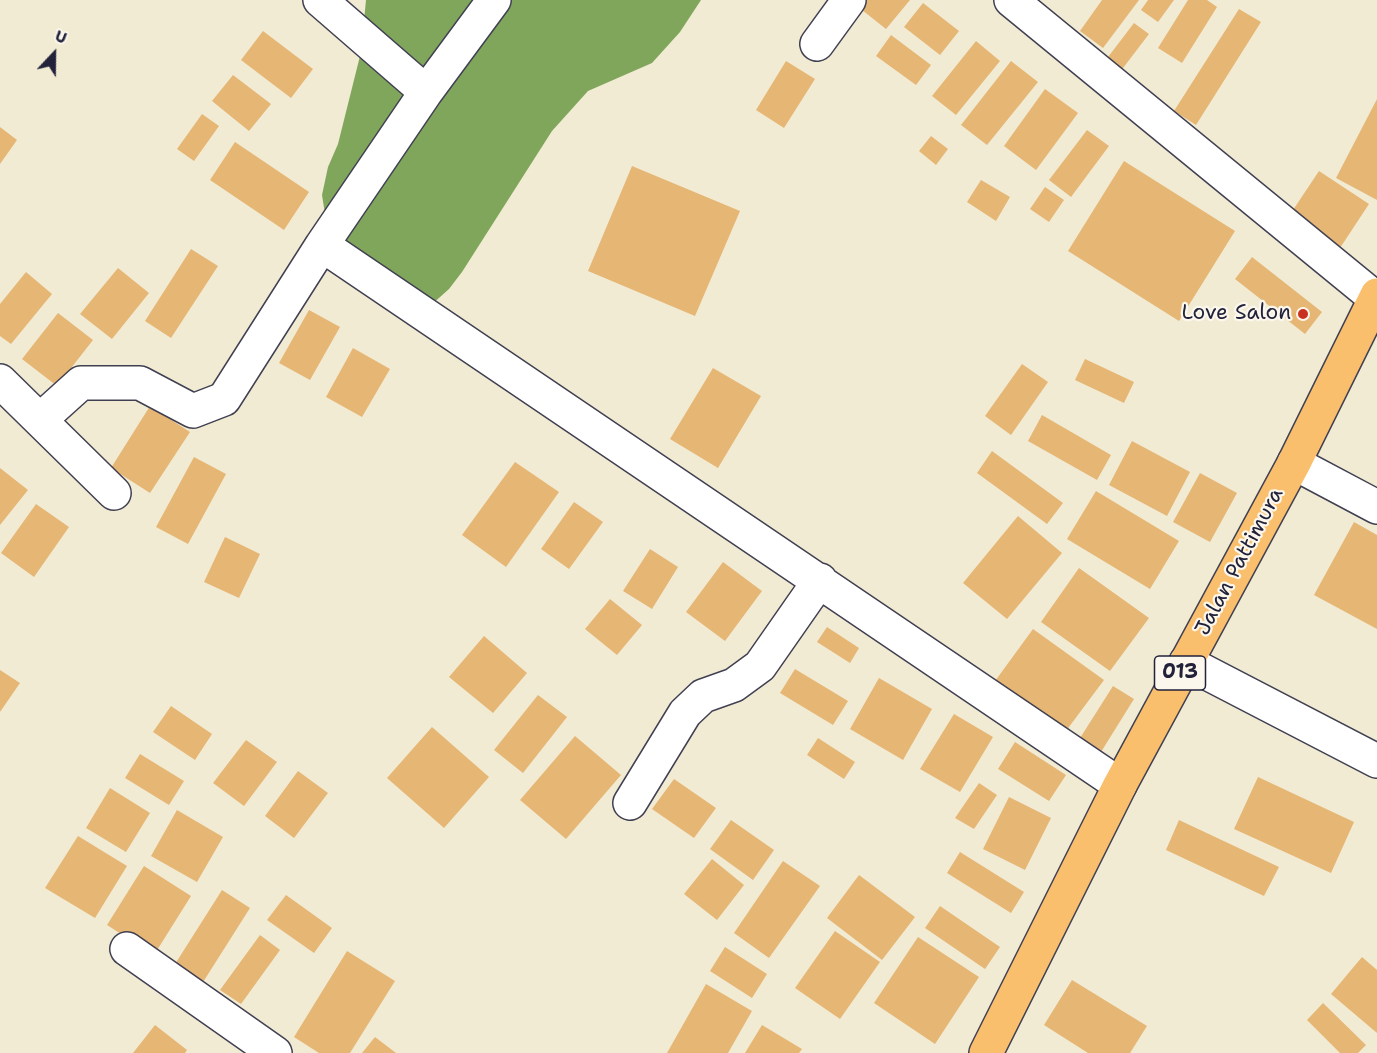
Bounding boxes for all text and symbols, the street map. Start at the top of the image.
north arrow [24,24,84,84]
text: U [52,25,70,49]
place label: Love Salon [1182,301,1291,327]
marker: Love Salon [1296,307,1310,321]
street label: Jalan Pattimura [1191,484,1289,640]
road number: 013 [1154,656,1206,690]

